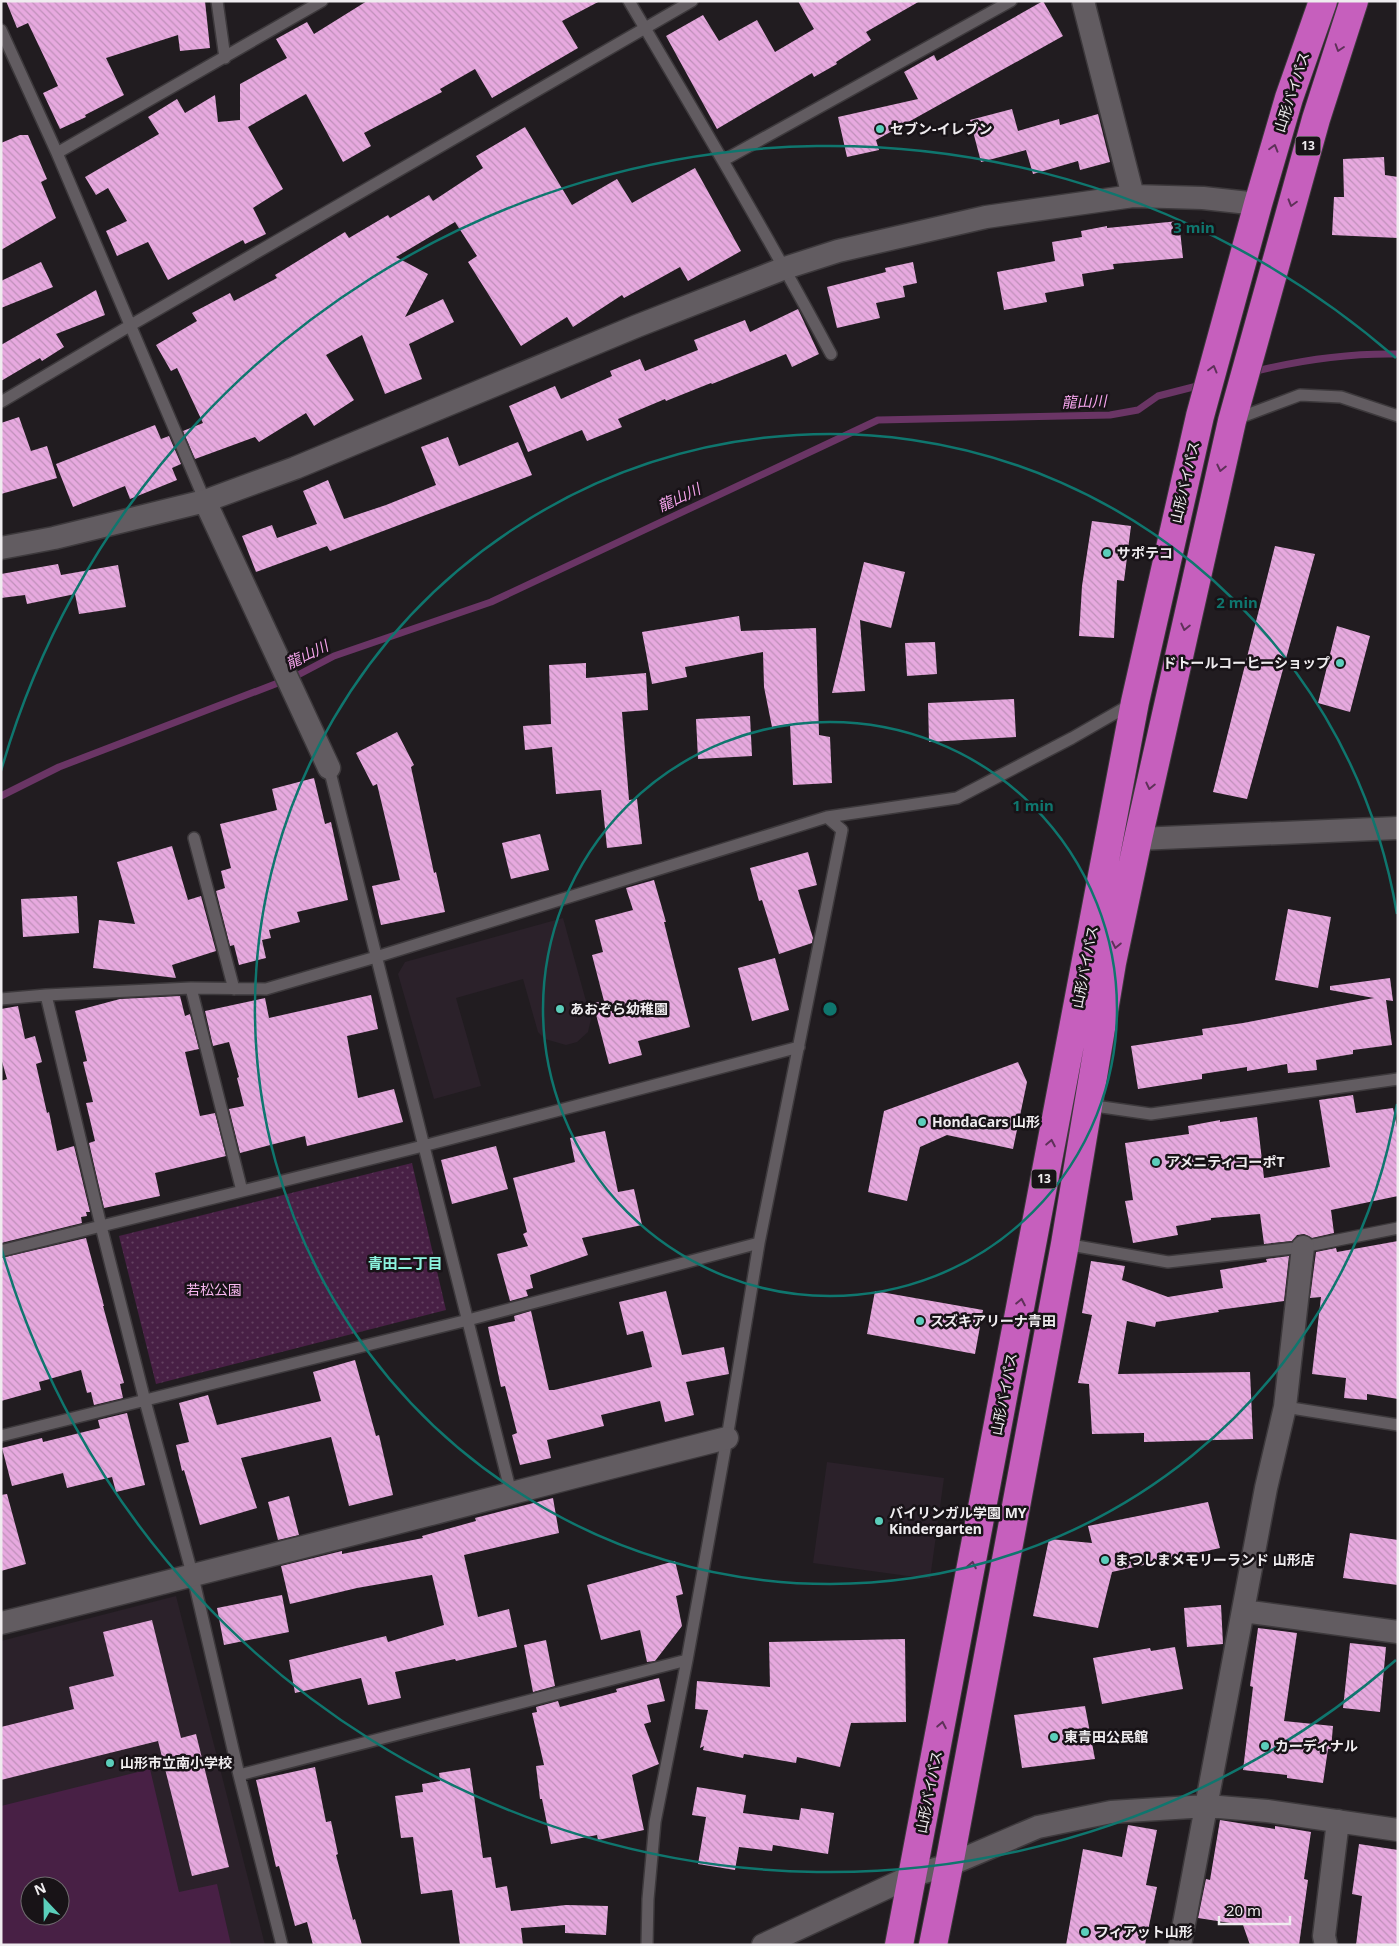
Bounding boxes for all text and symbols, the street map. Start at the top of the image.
one-way arrow [1335,43,1345,51]
street label: 山形バイパス [1270,49,1313,135]
place label: セブン-イレブン [890,119,992,138]
marker: セブン-イレブン [874,123,886,135]
road number: 13 [1296,136,1320,156]
one-way arrow [1269,144,1279,153]
one-way arrow [1287,199,1298,207]
text: 3 min [1173,217,1215,237]
one-way arrow [1207,364,1218,373]
water label: 龍山川 [1061,390,1109,412]
street label: 山形バイパス [1166,439,1203,525]
one-way arrow [1216,464,1227,473]
water label: 龍山川 [654,478,705,516]
place label: サポテコ [1117,543,1173,562]
marker: サポテコ [1101,547,1113,559]
text: 2 min [1216,592,1258,612]
one-way arrow [1180,622,1191,631]
water label: 龍山川 [282,634,333,673]
place label: ドトールコーヒーショップ [1163,653,1330,672]
marker: ドトールコーヒーショップ [1334,657,1346,669]
one-way arrow [1145,781,1155,790]
text: 1 min [1012,795,1054,815]
street label: 山形バイパス [1067,924,1102,1010]
one-way arrow [1111,940,1122,949]
place label: あおぞら幼稚園 [570,999,668,1018]
centre of rings [821,1000,839,1018]
marker: あおぞら幼稚園 [554,1003,566,1015]
place label: HondaCars 山形 [932,1112,1040,1131]
marker: HondaCars 山形 [916,1116,928,1128]
one-way arrow [1046,1138,1056,1147]
place label: アメニティコーポT [1166,1152,1285,1171]
marker: アメニティコーポT [1150,1156,1162,1168]
road number: 13 [1032,1170,1056,1188]
district label: 青田二丁目 [367,1253,443,1273]
park label: 若松公園 [186,1280,242,1299]
one-way arrow [1015,1298,1026,1307]
place label: スズキアリーナ青田 [930,1311,1056,1330]
marker: スズキアリーナ青田 [914,1315,926,1327]
street label: 山形バイパス [986,1351,1021,1437]
place label: バイリンガル学園 MY Kindergarten [889,1503,1027,1538]
marker: バイリンガル学園 MY Kindergarten [873,1515,885,1527]
place label: まつしまメモリーランド 山形店 [1115,1550,1315,1569]
marker: まつしまメモリーランド 山形店 [1099,1554,1111,1566]
one-way arrow [966,1561,976,1570]
one-way arrow [936,1721,946,1729]
place label: 東青田公民館 [1064,1727,1148,1746]
marker: 東青田公民館 [1048,1731,1060,1743]
place label: カーディナル [1275,1736,1358,1755]
marker: カーディナル [1259,1740,1271,1752]
street label: 山形バイパス [911,1749,946,1835]
place label: 山形市立南小学校 [120,1753,232,1772]
marker: 山形市立南小学校 [104,1757,116,1769]
north arrow [20,1876,70,1926]
text: N [31,1878,49,1899]
scale bar [1219,1894,1290,1926]
text: 20 m [1226,1900,1261,1920]
place label: フィアット山形 [1095,1922,1193,1941]
marker: フィアット山形 [1079,1926,1091,1938]

